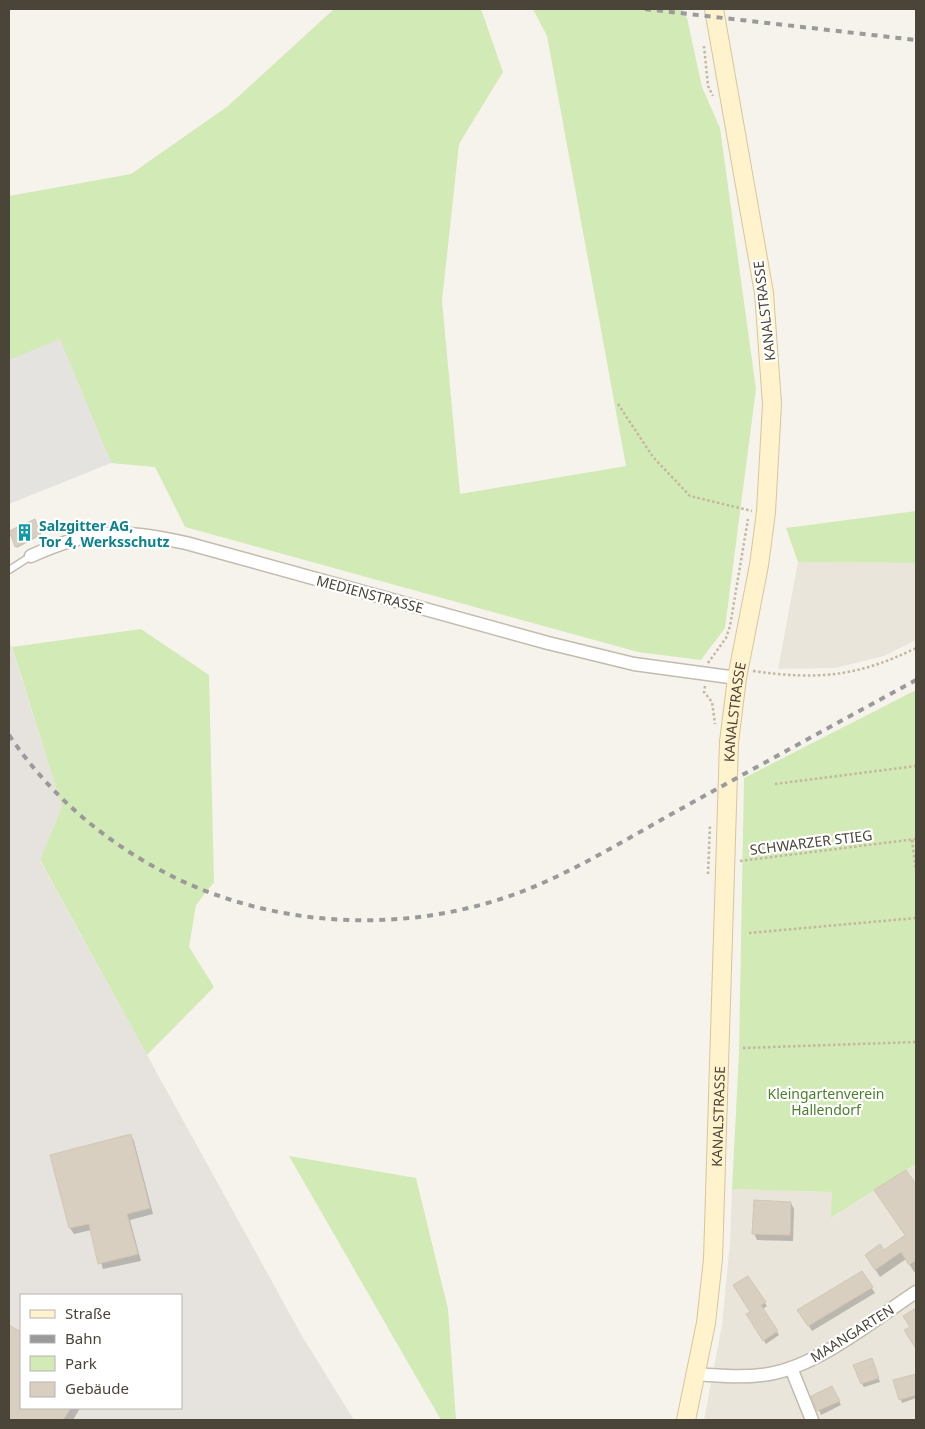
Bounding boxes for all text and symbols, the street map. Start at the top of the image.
street label: KANALSTRASSE [748,260,780,362]
place label: Salzgitter AG, Tor 4, Werksschutz [39,516,169,551]
building icon: Salzgitter AG, Tor 4, Werksschutz [15,523,35,543]
street label: MEDIENSTRASSE [314,571,426,617]
street label: KANALSTRASSE [719,660,749,762]
street label: SCHWARZER STIEG [749,825,873,859]
street label: KANALSTRASSE [706,1066,728,1167]
park label: Kleingartenverein Hallendorf [768,1084,884,1119]
legend [20,1294,182,1409]
street label: MAANGARTEN [807,1300,897,1366]
text: Straße [65,1303,111,1323]
text: Bahn [65,1328,102,1348]
text: Park [65,1353,97,1373]
text: Gebäude [65,1378,129,1398]

